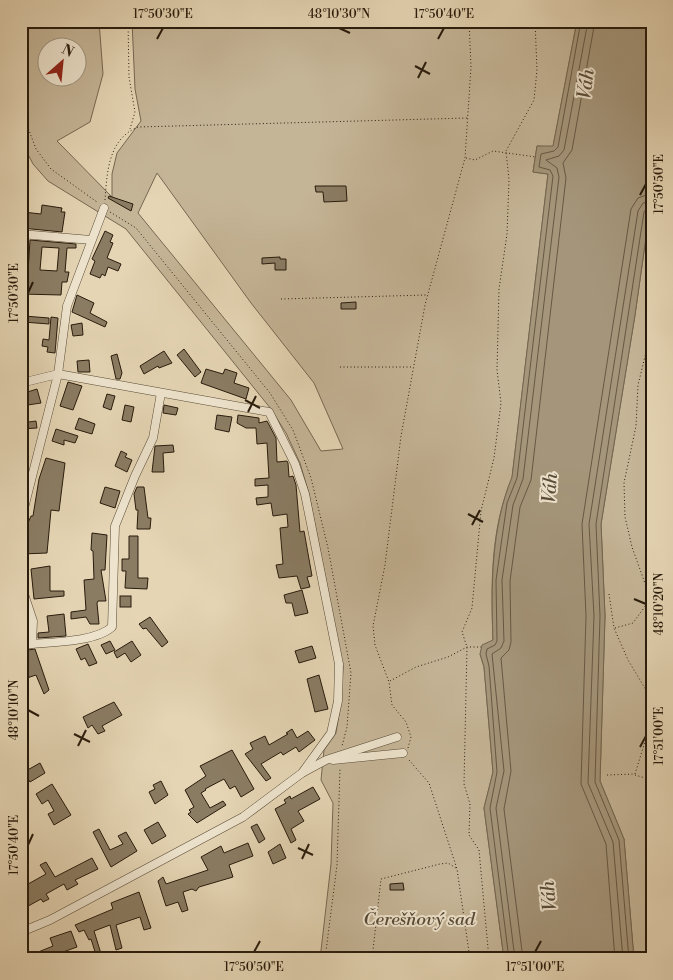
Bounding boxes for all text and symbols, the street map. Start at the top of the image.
text: 17°50'30"E [133,7,193,22]
text: 48°10'30"N [308,7,370,22]
text: 17°50'40"E [414,7,474,22]
north arrow [38,38,88,88]
text: N [58,41,76,62]
water label: Váh [572,67,600,100]
text: 17°50'50"E [652,154,667,214]
text: 17°50'30"E [7,263,22,323]
water label: Váh [537,472,563,504]
text: 48°10'20"N [652,573,667,635]
text: 48°10'10"N [7,680,22,740]
text: 17°51'00"E [652,707,667,765]
text: 17°50'40"E [7,815,22,875]
water label: Váh [535,879,563,912]
park label: Čerešňový sad [363,908,476,931]
text: 17°50'50"E [224,960,284,975]
text: 17°51'00"E [506,960,564,975]

